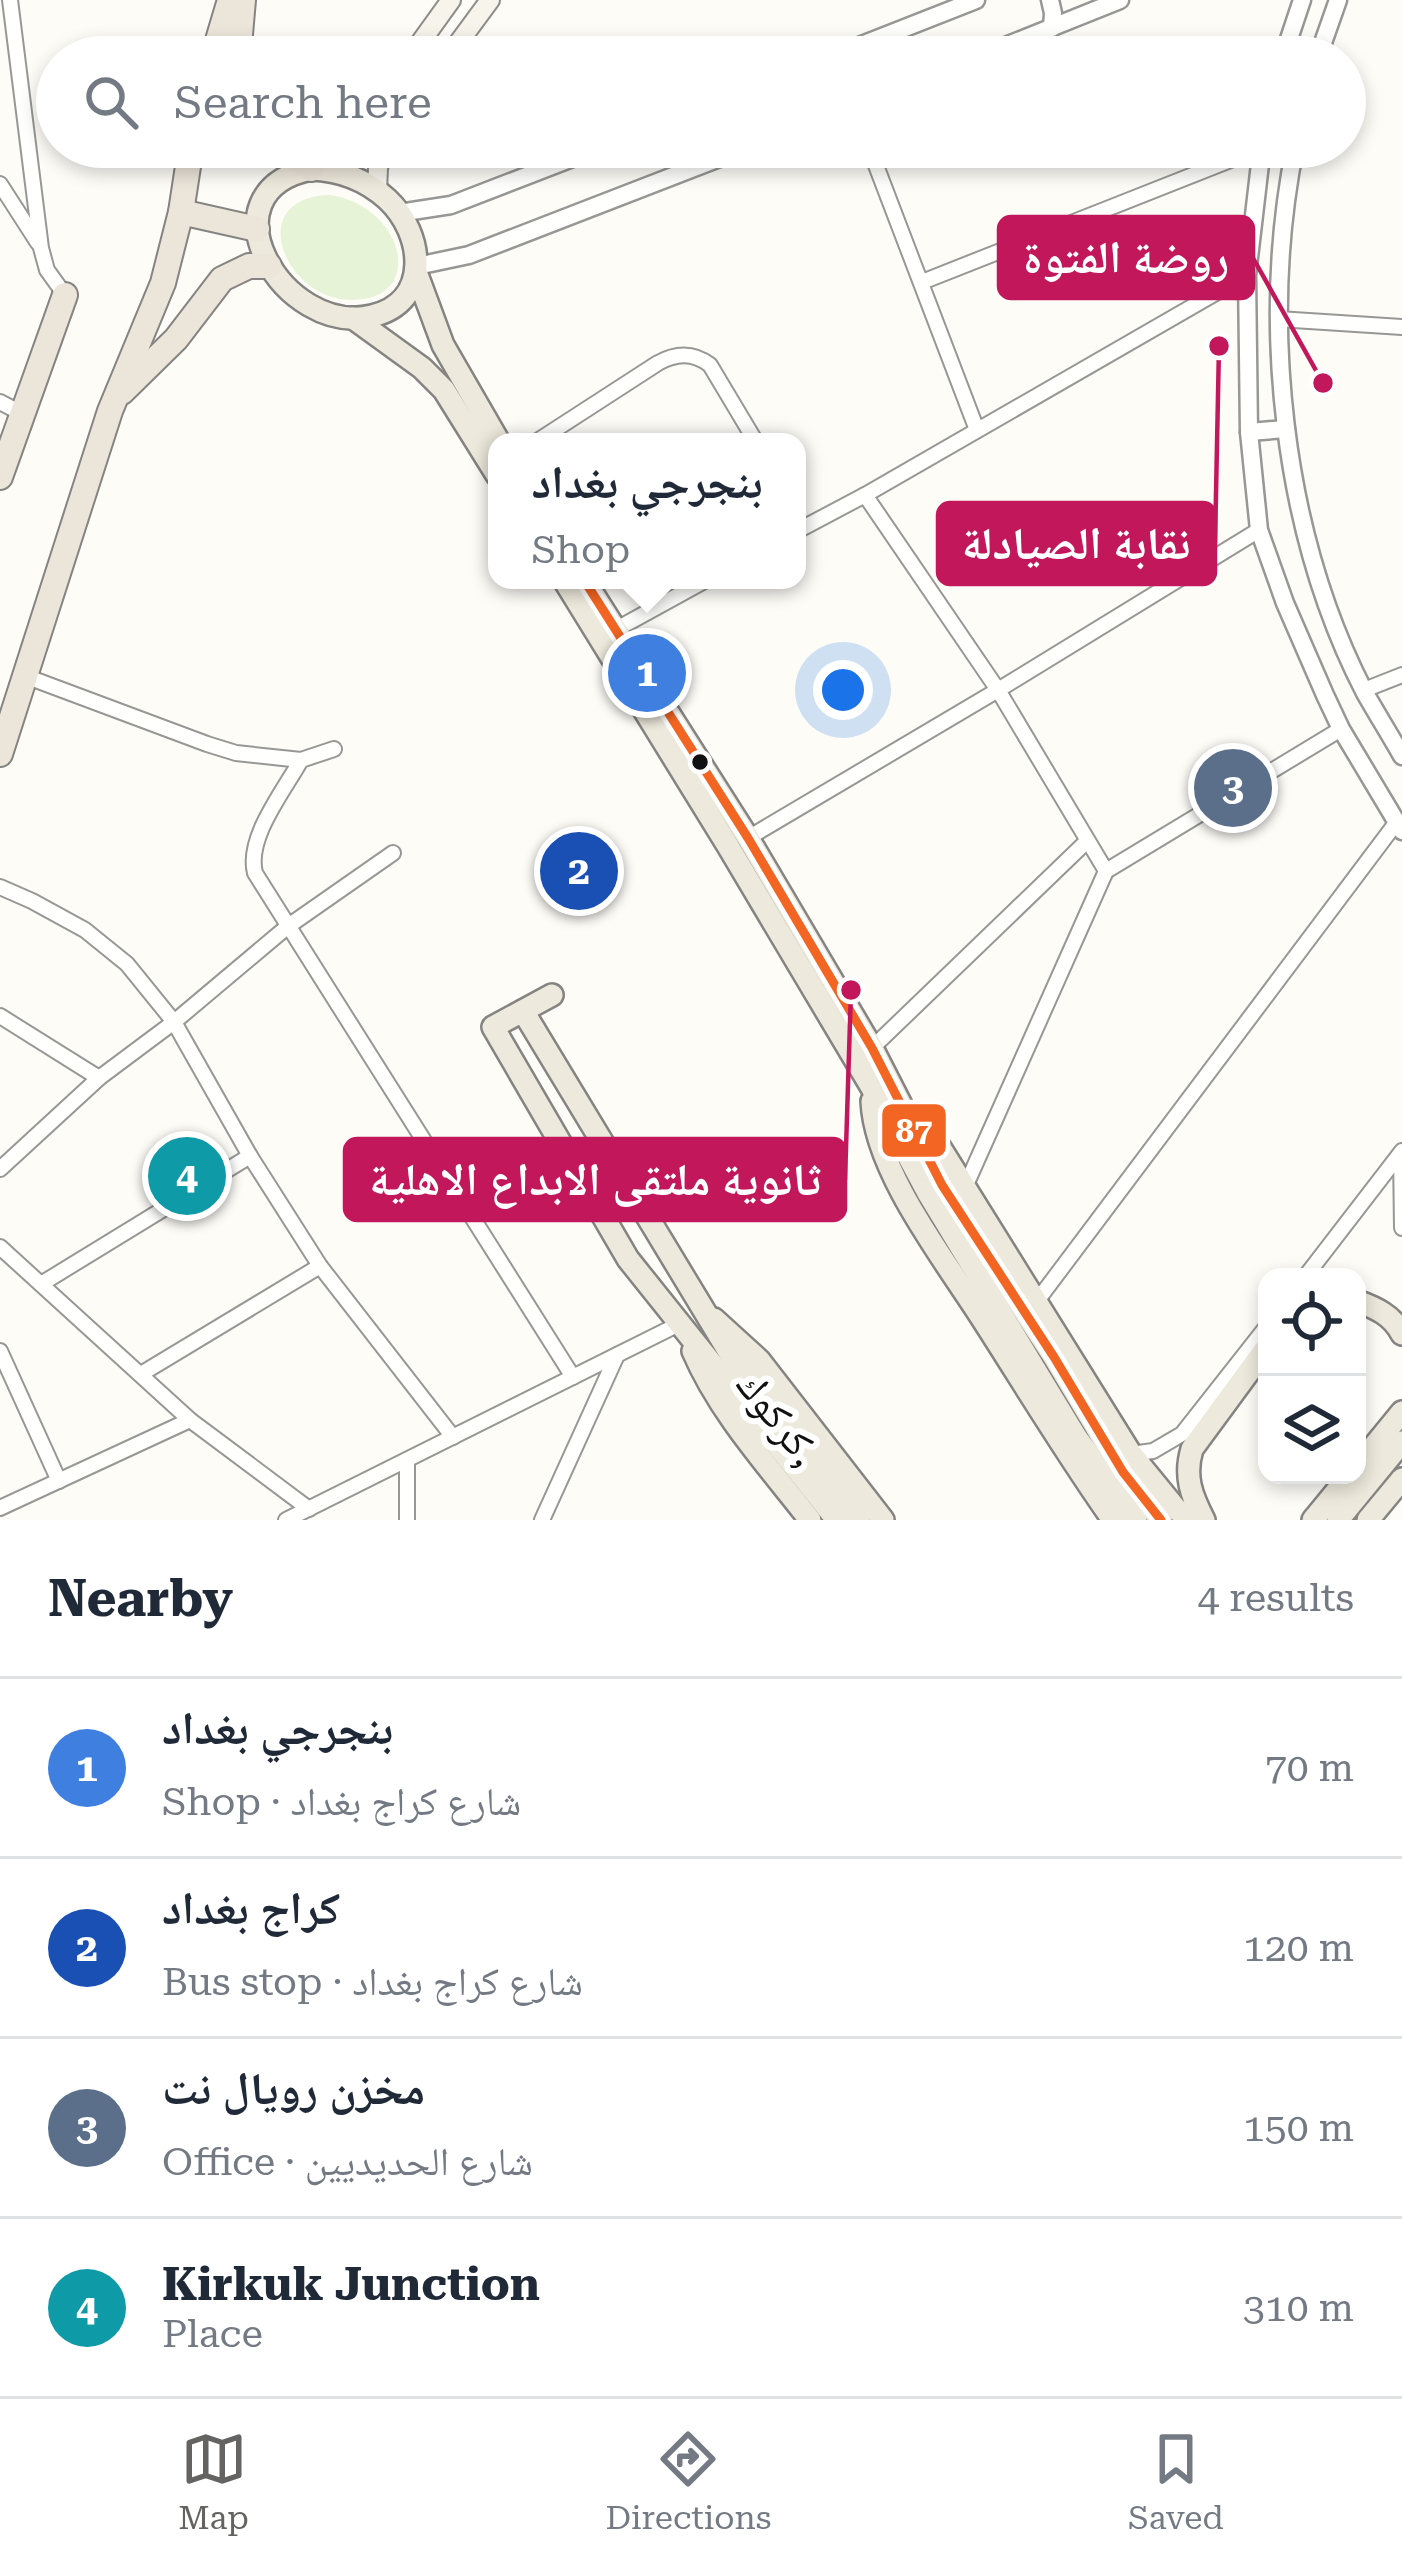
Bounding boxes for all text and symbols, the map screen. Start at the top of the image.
search box [36,36,1366,168]
icon: search [78,69,144,135]
text: Search here [174,76,432,129]
callout: روضة الفتوة [999,217,1253,298]
text: روضة الفتوة [1023,231,1229,284]
popup [488,433,806,589]
text: بنجرجي بغداد [531,456,763,509]
callout: نقابة الصيادلة [938,503,1215,584]
text: نقابة الصيادلة [962,517,1190,570]
text: Shop [531,527,630,573]
pin: 1 [608,628,686,718]
your location [813,660,873,720]
pin: 3 [1194,743,1272,833]
unlabelled marker [689,751,711,773]
pin: 2 [540,826,618,916]
line badge: 87 [880,1102,948,1159]
text: 87 [896,1111,932,1150]
pin: 4 [148,1131,226,1221]
callout: ثانوية ملتقى الابداع الاهلية [345,1139,845,1220]
text: ثانوية ملتقى الابداع الاهلية [369,1153,822,1209]
map controls [1258,1268,1366,1484]
button: locate [1258,1268,1366,1376]
street label: كركوك, [727,1361,831,1475]
button: layers [1258,1376,1366,1484]
text: Nearby [48,1569,233,1628]
text: 4 results [1197,1575,1354,1621]
text: بنجرجي بغداد [162,1702,393,1755]
text: 1 [76,1745,98,1791]
text: 70 m [1265,1745,1354,1791]
text: Shop · شارع كراج بغداد [162,1779,521,1825]
text: كراج بغداد [162,1882,340,1935]
text: 2 [76,1925,98,1971]
text: 120 m [1243,1925,1354,1971]
text: Bus stop · شارع كراج بغداد [162,1959,583,2005]
text: مخزن رويال نت [162,2062,425,2115]
text: 3 [76,2105,98,2151]
text: 150 m [1243,2105,1354,2151]
text: Office · شارع الحديديين [162,2139,533,2185]
text: Kirkuk Junction [162,2258,540,2311]
text: 4 [76,2285,98,2331]
text: 310 m [1243,2285,1354,2331]
text: Place [162,2311,263,2357]
tab: Map [178,2426,249,2537]
tab: Directions [605,2426,771,2537]
tab: Saved [1128,2426,1224,2537]

